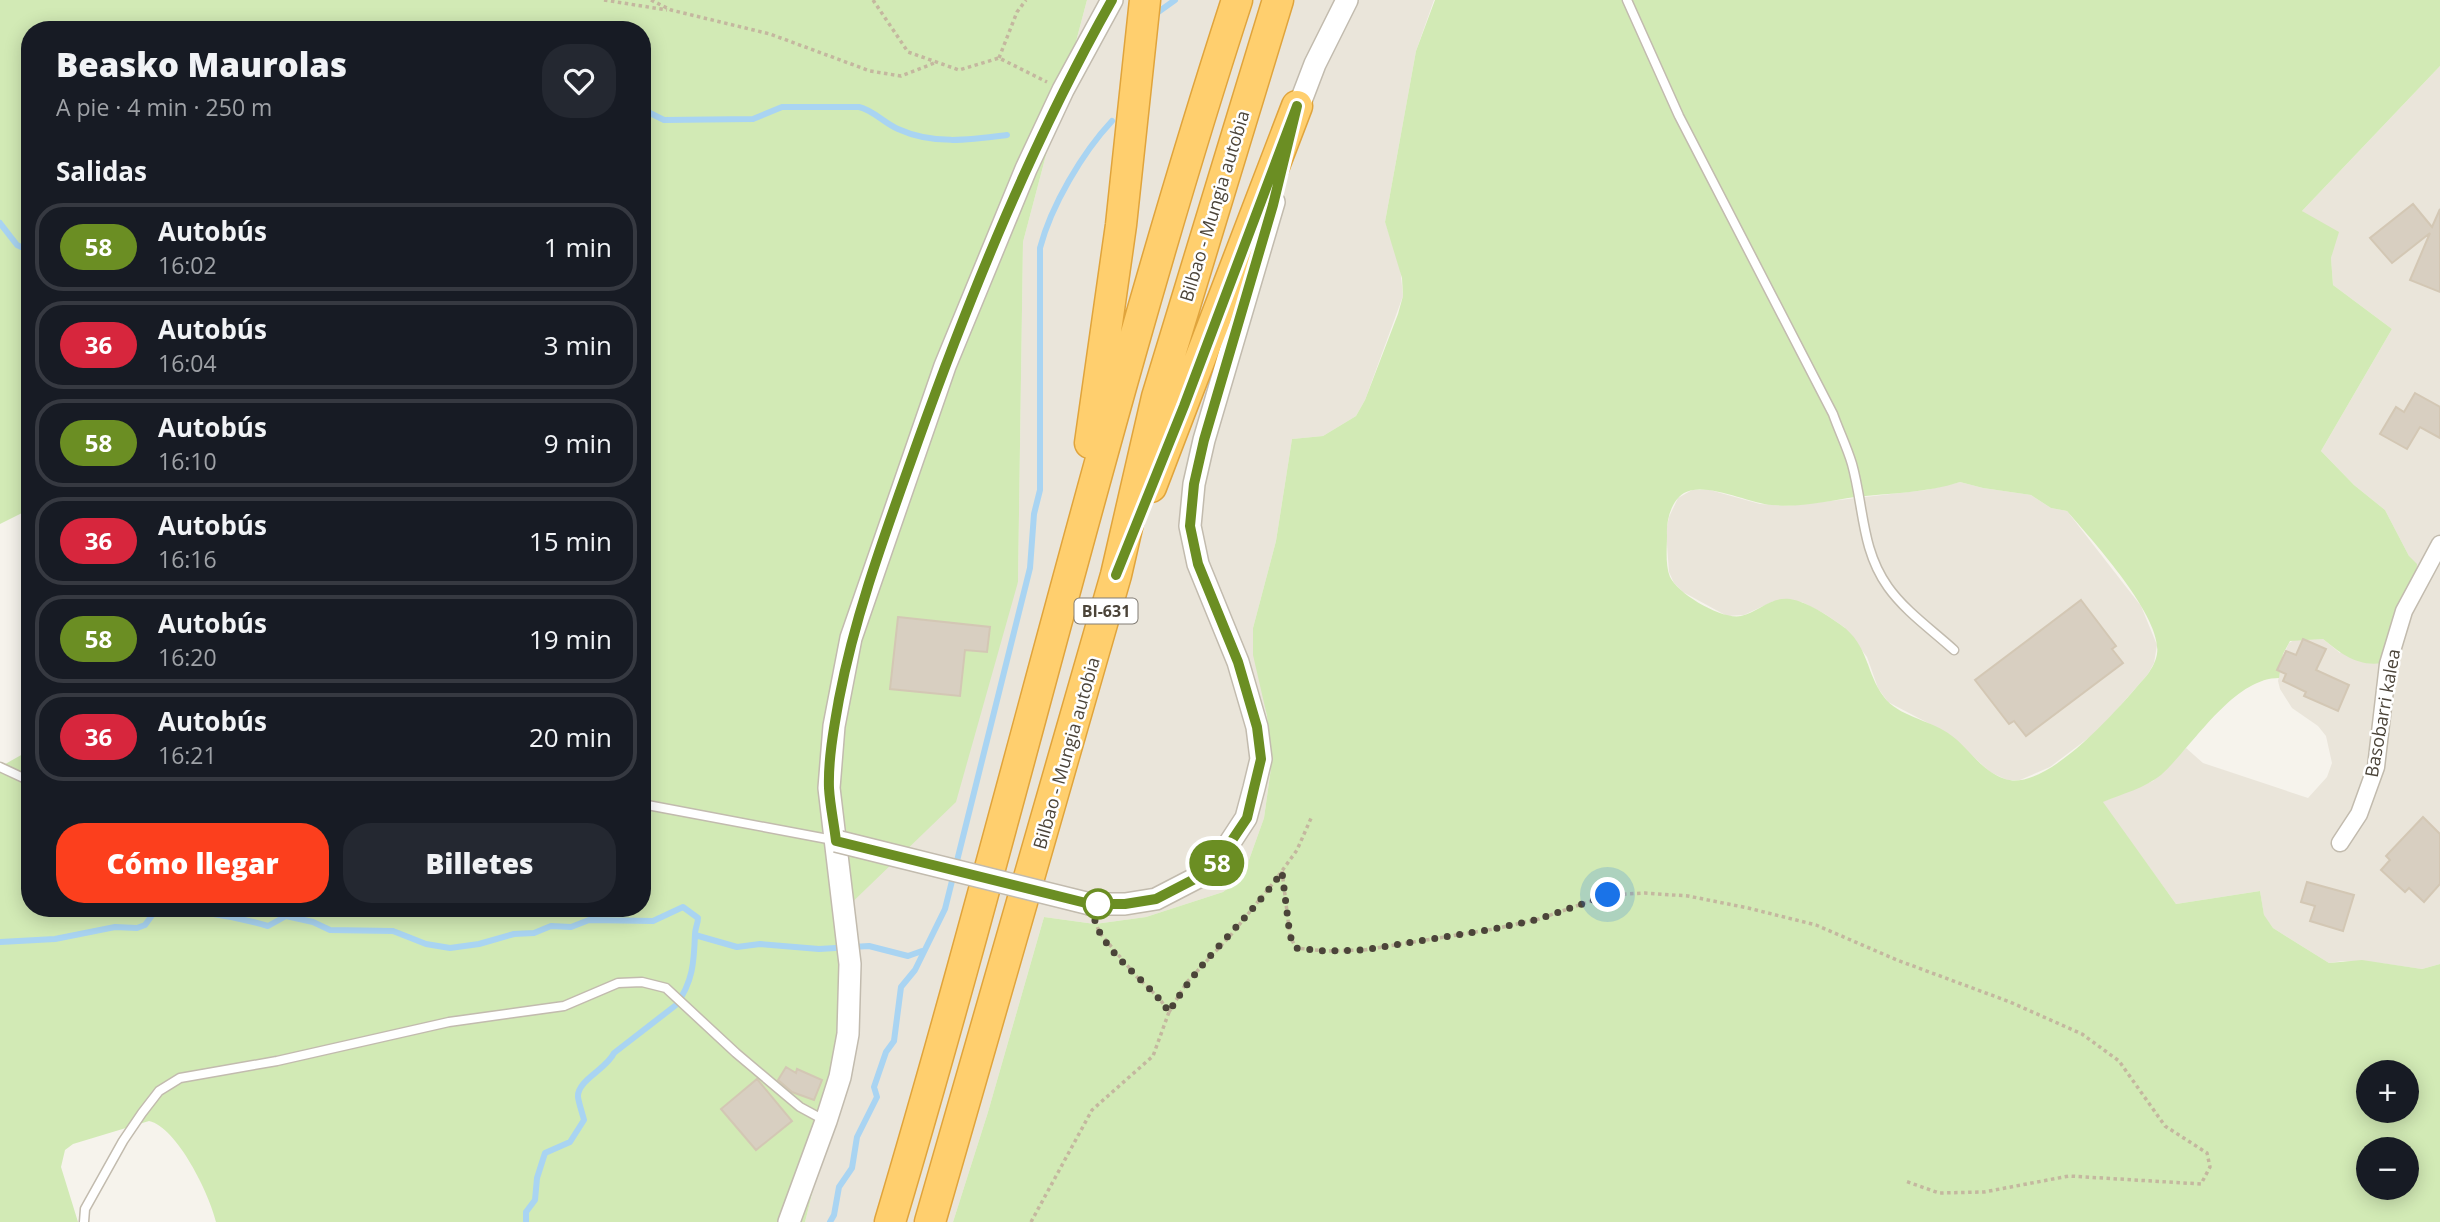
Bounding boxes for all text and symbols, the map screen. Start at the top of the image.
text: Beasko Maurolas [56,42,347,87]
button: heart [542,44,616,118]
text: A pie · 4 min · 250 m [56,91,272,123]
street label: Bilbao - Mungia autobia [1173,107,1255,305]
text: Salidas [56,153,147,189]
text: Autobús [158,213,267,249]
text: 1 min [544,229,612,265]
text: 58 [85,230,112,263]
text: 16:02 [158,249,217,281]
text: Autobús [158,311,267,347]
text: 3 min [544,327,612,363]
text: 36 [85,328,112,361]
text: 16:04 [158,347,217,379]
text: Autobús [158,409,267,445]
text: 9 min [544,425,612,461]
text: 58 [85,426,112,459]
text: 16:10 [158,445,217,477]
text: Autobús [158,507,267,543]
text: 15 min [529,523,612,559]
text: 36 [85,524,112,557]
text: 16:16 [158,543,217,575]
road number: BI-631 [1074,598,1138,624]
text: Autobús [158,605,267,641]
text: 19 min [529,621,612,657]
text: 58 [85,622,112,655]
text: 16:20 [158,641,217,673]
street label: Basobarri kalea [2359,647,2405,779]
street label: Bilbao - Mungia autobia [1027,654,1105,852]
text: Autobús [158,703,267,739]
text: 20 min [529,719,612,755]
text: 36 [85,720,112,753]
text: 16:21 [158,739,217,771]
button: Cómo llegar [56,823,329,903]
button: Billetes [343,823,616,903]
line badge: 58 [1186,840,1248,886]
text: 58 [1203,846,1231,879]
your location [1590,877,1625,912]
unlabelled marker [1083,889,1113,919]
map controls [2356,1060,2419,1200]
button: + [2356,1060,2419,1123]
button: − [2356,1137,2419,1200]

